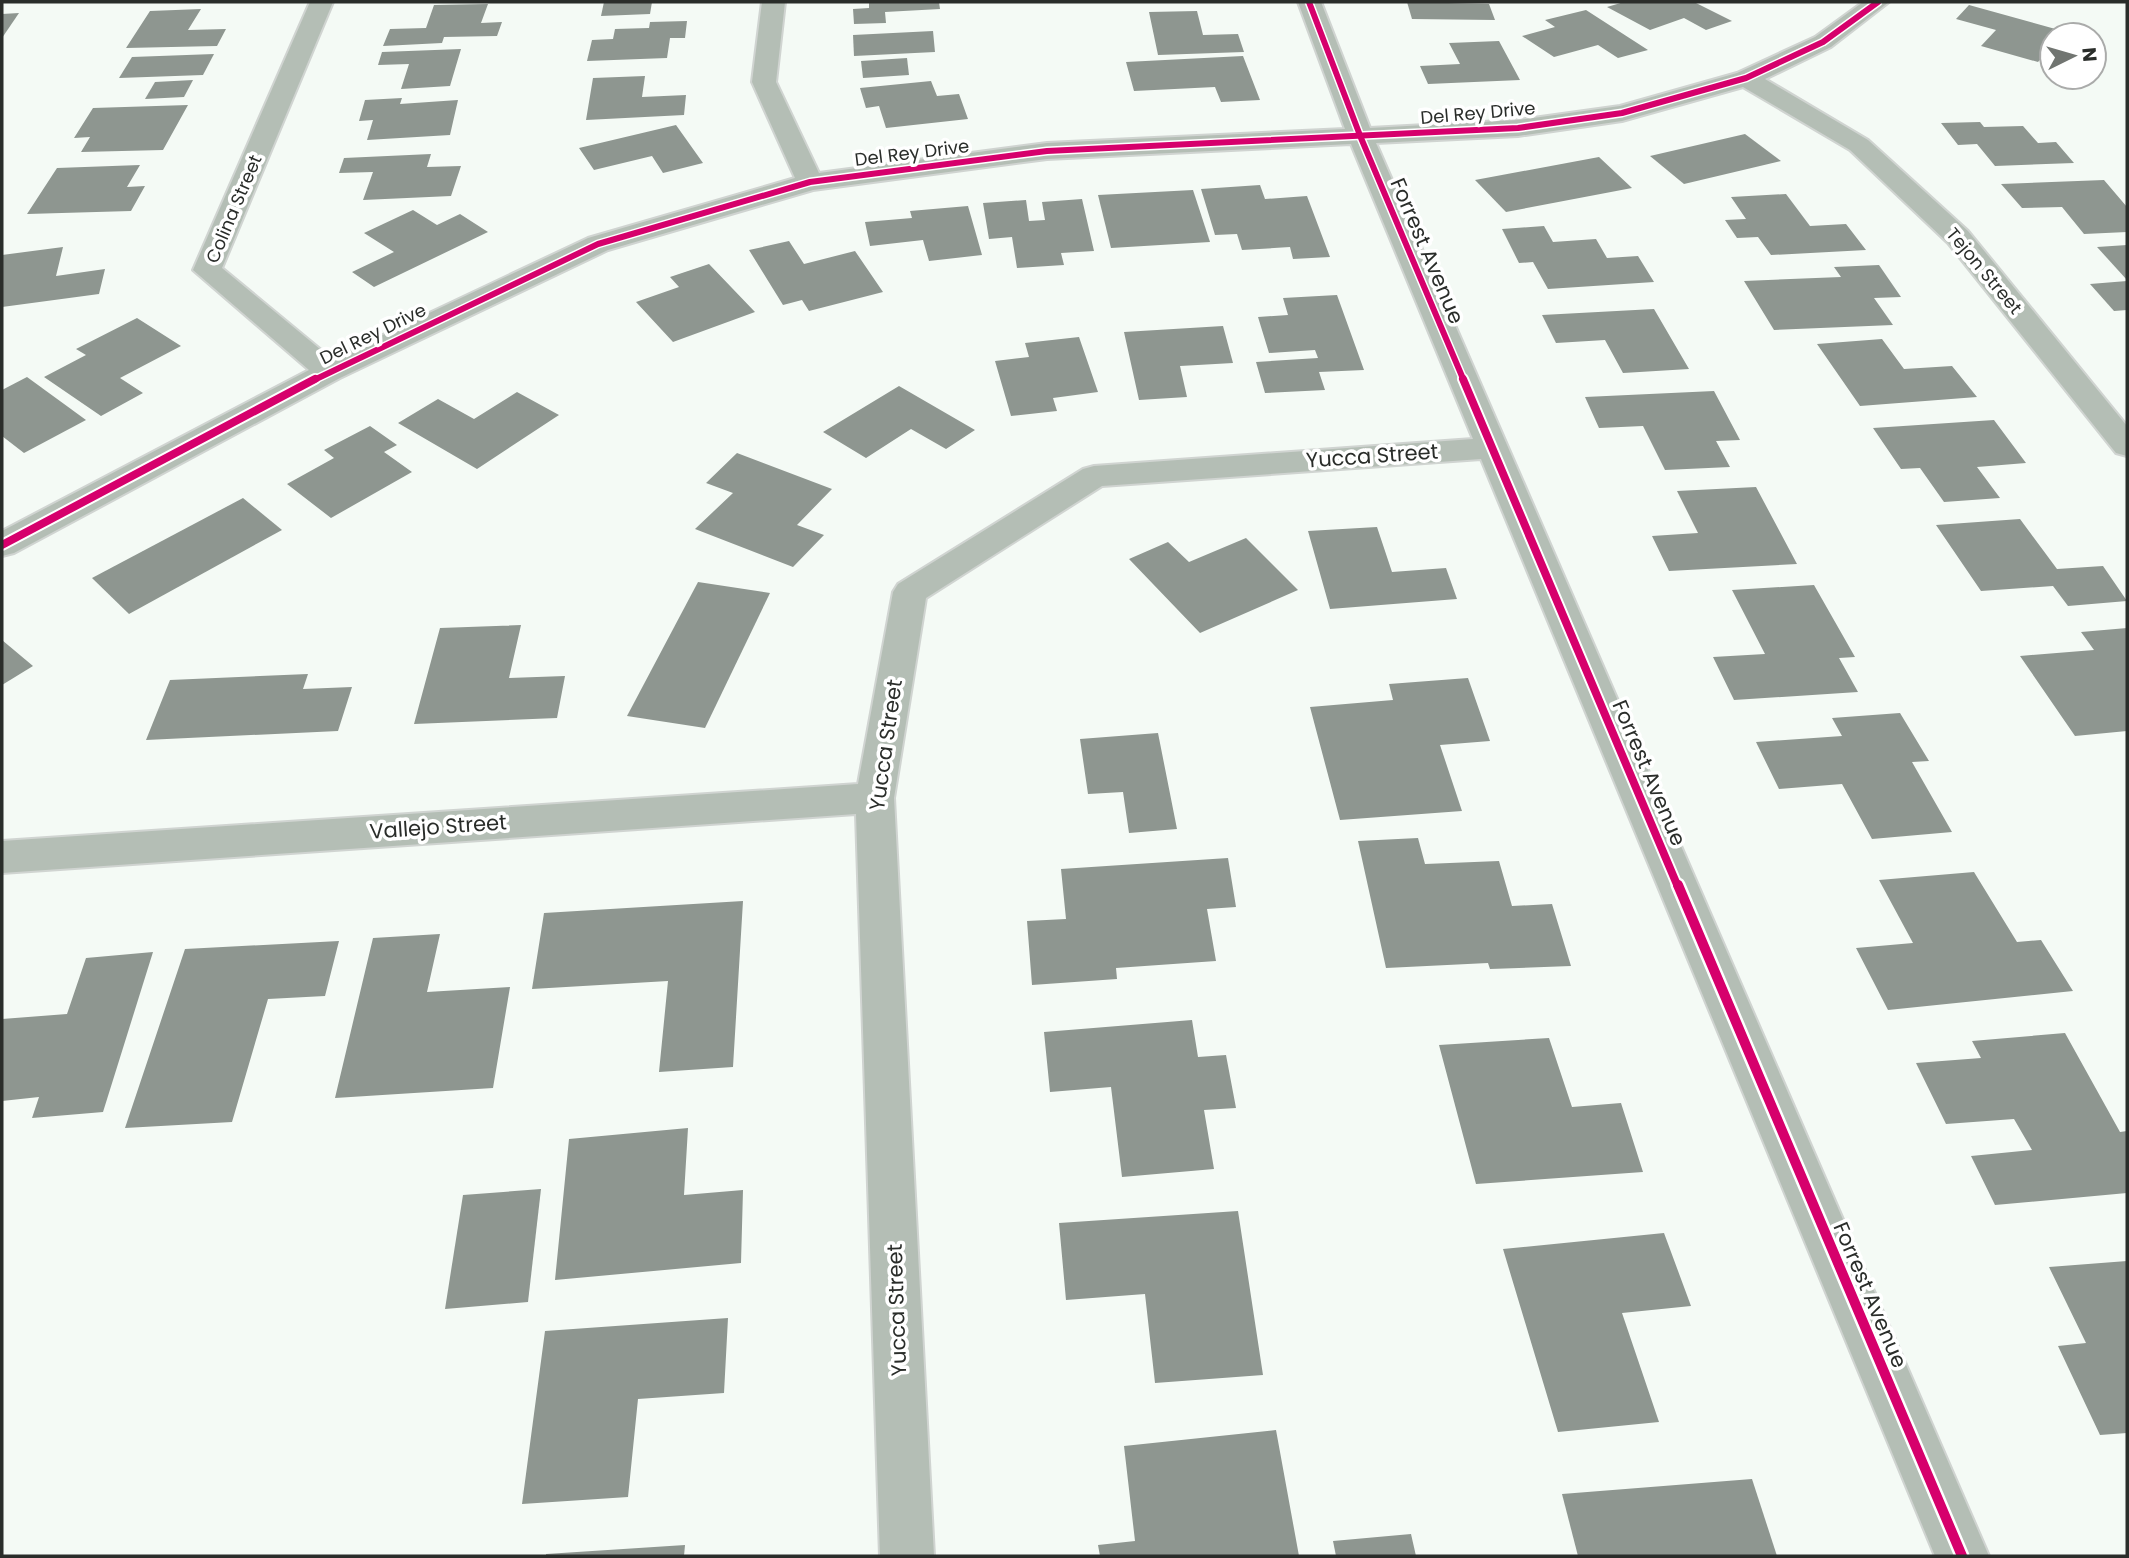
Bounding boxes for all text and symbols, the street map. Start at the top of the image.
north arrow [2038,21,2108,91]
text: N [2075,46,2104,63]
street label: Del Rey Drive [1419,95,1536,130]
street label: Del Rey Drive [853,133,971,172]
street label: Colina Street [199,151,268,267]
street label: Forrest Avenue [1384,173,1471,328]
street label: Tejon Street [1941,222,2028,319]
street label: Del Rey Drive [315,297,430,370]
street label: Yucca Street [1305,436,1439,475]
street label: Yucca Street [862,677,909,813]
street label: Forrest Avenue [1606,695,1693,850]
street label: Vallejo Street [368,807,508,846]
street label: Forrest Avenue [1827,1217,1914,1372]
street label: Yucca Street [880,1243,913,1377]

